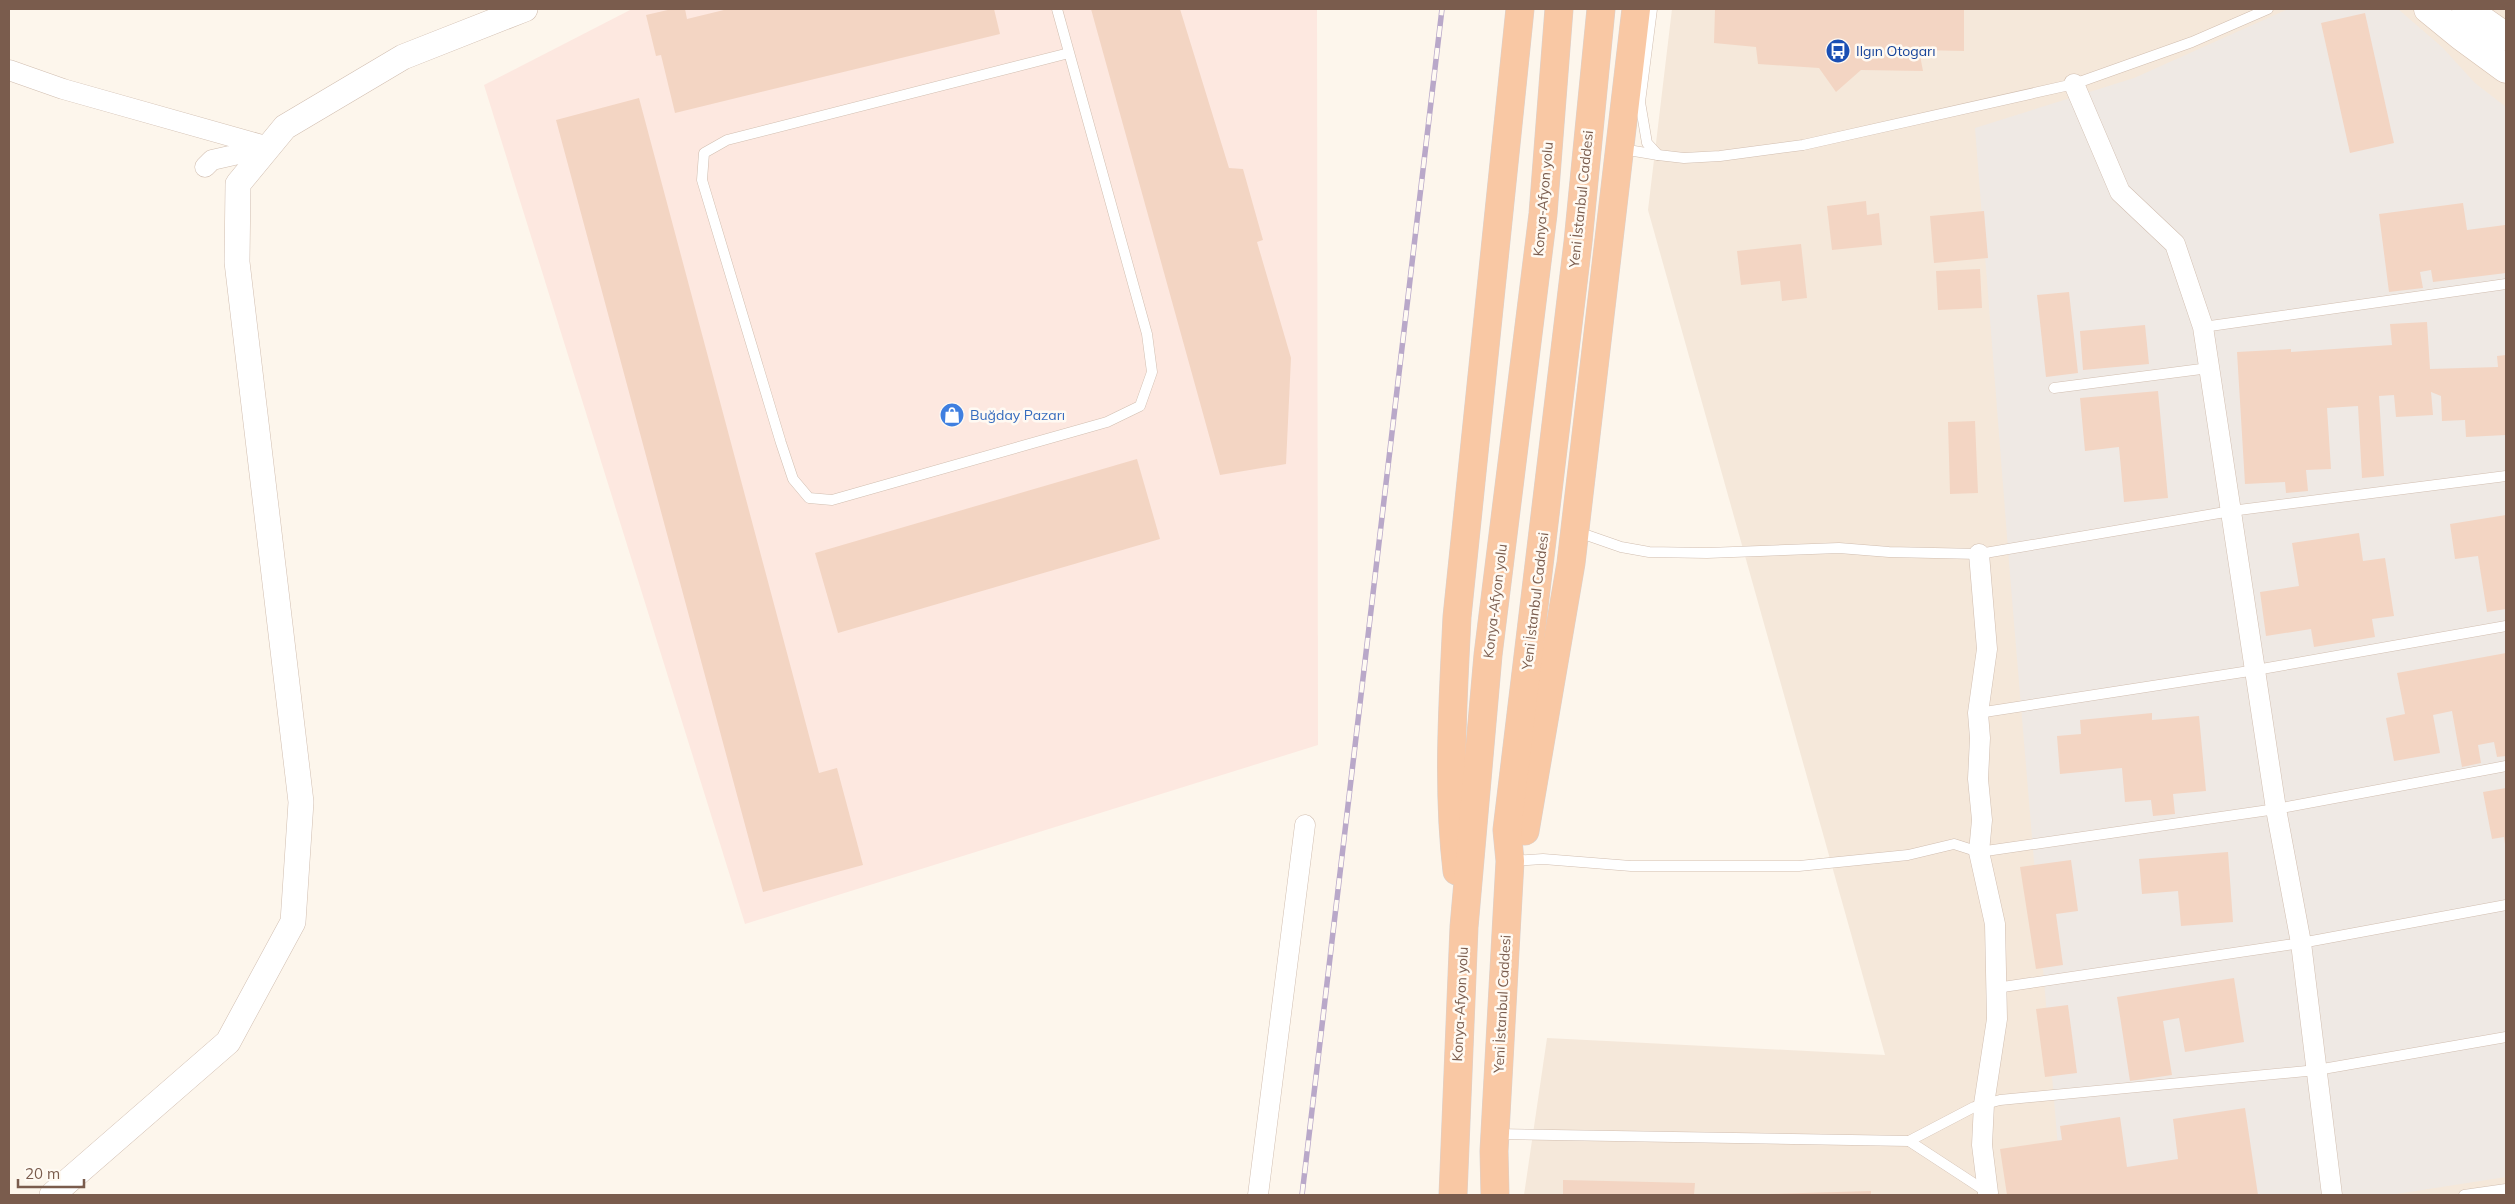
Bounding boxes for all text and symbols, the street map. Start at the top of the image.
bus stop icon: Ilgın Otogarı [1825,38,1851,64]
place label: Ilgın Otogarı [1856,42,1935,60]
street label: Yeni İstanbul Caddesi [1565,129,1597,270]
street label: Konya-Afyon yolu [1529,141,1557,257]
shop icon: Buğday Pazarı [939,402,965,428]
place label: Buğday Pazarı [970,406,1065,424]
street label: Yeni İstanbul Caddesi [1518,531,1552,672]
street label: Konya-Afyon yolu [1479,543,1511,659]
street label: Yeni İstanbul Caddesi [1489,935,1515,1074]
street label: Konya-Afyon yolu [1448,946,1472,1062]
scale bar [18,1156,84,1188]
text: 20 m [25,1164,60,1183]

